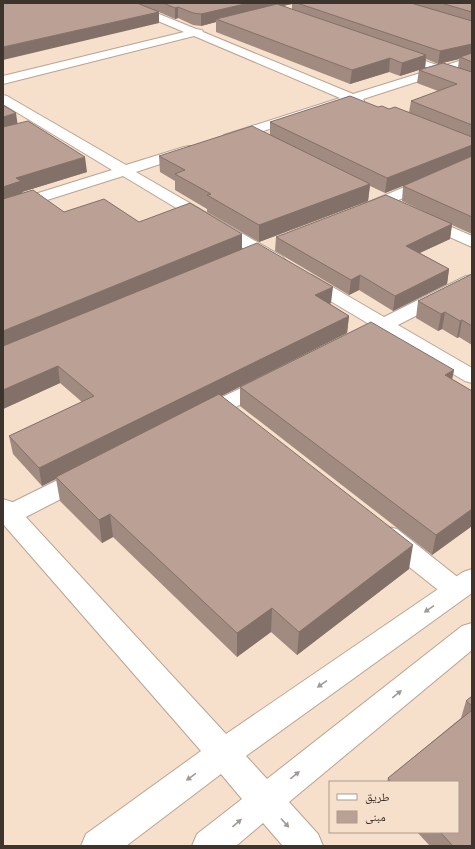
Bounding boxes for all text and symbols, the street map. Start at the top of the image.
one-way arrow [423,605,434,613]
one-way arrow [317,680,328,688]
one-way arrow [391,690,402,698]
one-way arrow [290,771,301,780]
one-way arrow [186,773,197,781]
legend [329,781,459,833]
text: طريق [365,789,390,805]
text: مبنى [365,809,386,825]
one-way arrow [231,818,242,827]
one-way arrow [281,818,290,828]

